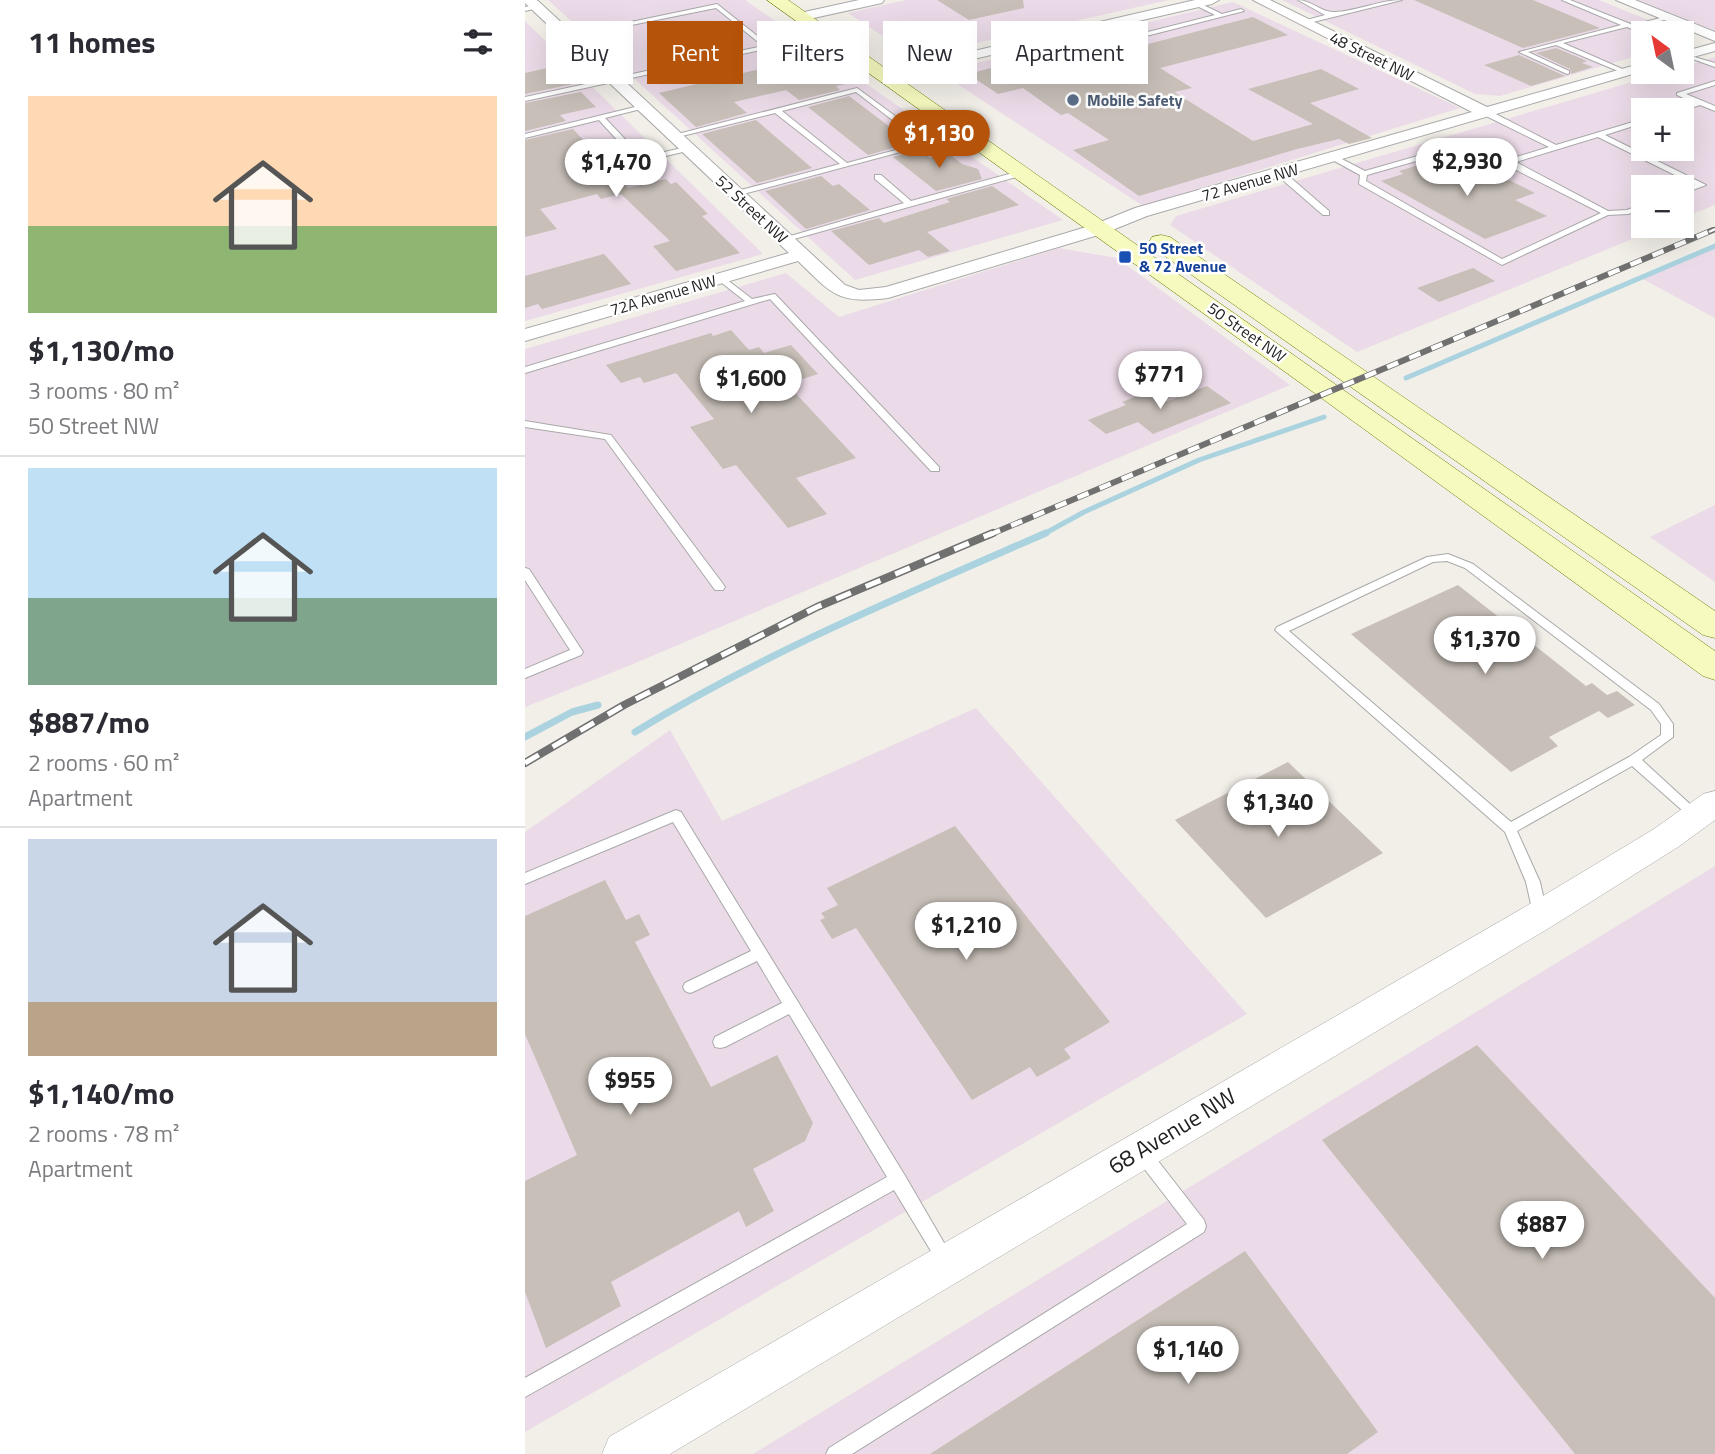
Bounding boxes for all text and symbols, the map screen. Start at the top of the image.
text: 11 homes [28,19,155,65]
chip: Buy [546,21,633,84]
chip: Rent [647,21,743,84]
chip: Filters [757,21,869,84]
chip: New [883,21,977,84]
chip: Apartment [991,21,1148,84]
north arrow [1631,21,1694,84]
map controls [1631,21,1694,238]
icon: filters [459,23,497,61]
street label: 48 Street NW [1326,25,1418,87]
place label: Mobile Safety [1087,88,1183,112]
marker: Mobile Safety [1065,92,1081,108]
button: + [1631,98,1694,161]
pin: $1,130 [882,110,996,170]
text: $1,130 [904,115,974,150]
pin: $2,930 [1410,138,1524,198]
pin: $1,470 [559,140,673,199]
icon: home [200,142,326,268]
text: $2,930 [1432,143,1502,178]
text: $1,470 [581,144,651,179]
street label: 72 Avenue NW [1199,157,1301,207]
street label: 52 Street NW [710,169,794,249]
button: − [1631,175,1694,238]
place label: 50 Street & 72 Avenue [1139,236,1226,278]
marker: 50 Street & 72 Avenue [1117,249,1133,265]
street label: 72A Avenue NW [607,268,719,322]
street label: 50 Street NW [1203,296,1291,368]
text: $1,130/mo [28,327,174,373]
pin: $771 [1119,352,1201,411]
pin: $1,600 [694,356,808,415]
text: $771 [1134,356,1186,391]
text: $1,600 [716,360,786,395]
text: 3 rooms · 80 m² [28,373,179,408]
text: 50 Street NW [28,408,159,443]
icon: home [200,514,326,640]
pin: $1,370 [1428,616,1542,676]
text: $1,370 [1450,621,1520,656]
text: $887/mo [28,699,150,745]
text: 2 rooms · 60 m² [28,745,179,780]
text: Apartment [28,780,133,815]
pin: $1,340 [1221,780,1335,839]
text: $1,340 [1243,784,1313,819]
icon: home [200,885,326,1011]
pin: $1,210 [909,902,1023,962]
text: $1,210 [931,907,1001,942]
pin: $955 [589,1058,671,1117]
text: $955 [604,1062,656,1097]
text: $1,140/mo [28,1070,174,1116]
street label: 68 Avenue NW [1101,1079,1242,1183]
text: 2 rooms · 78 m² [28,1116,179,1151]
text: Apartment [28,1151,133,1186]
pin: $887 [1501,1202,1583,1261]
text: $887 [1516,1206,1568,1241]
pin: $1,140 [1131,1326,1245,1386]
text: $1,140 [1153,1331,1223,1366]

